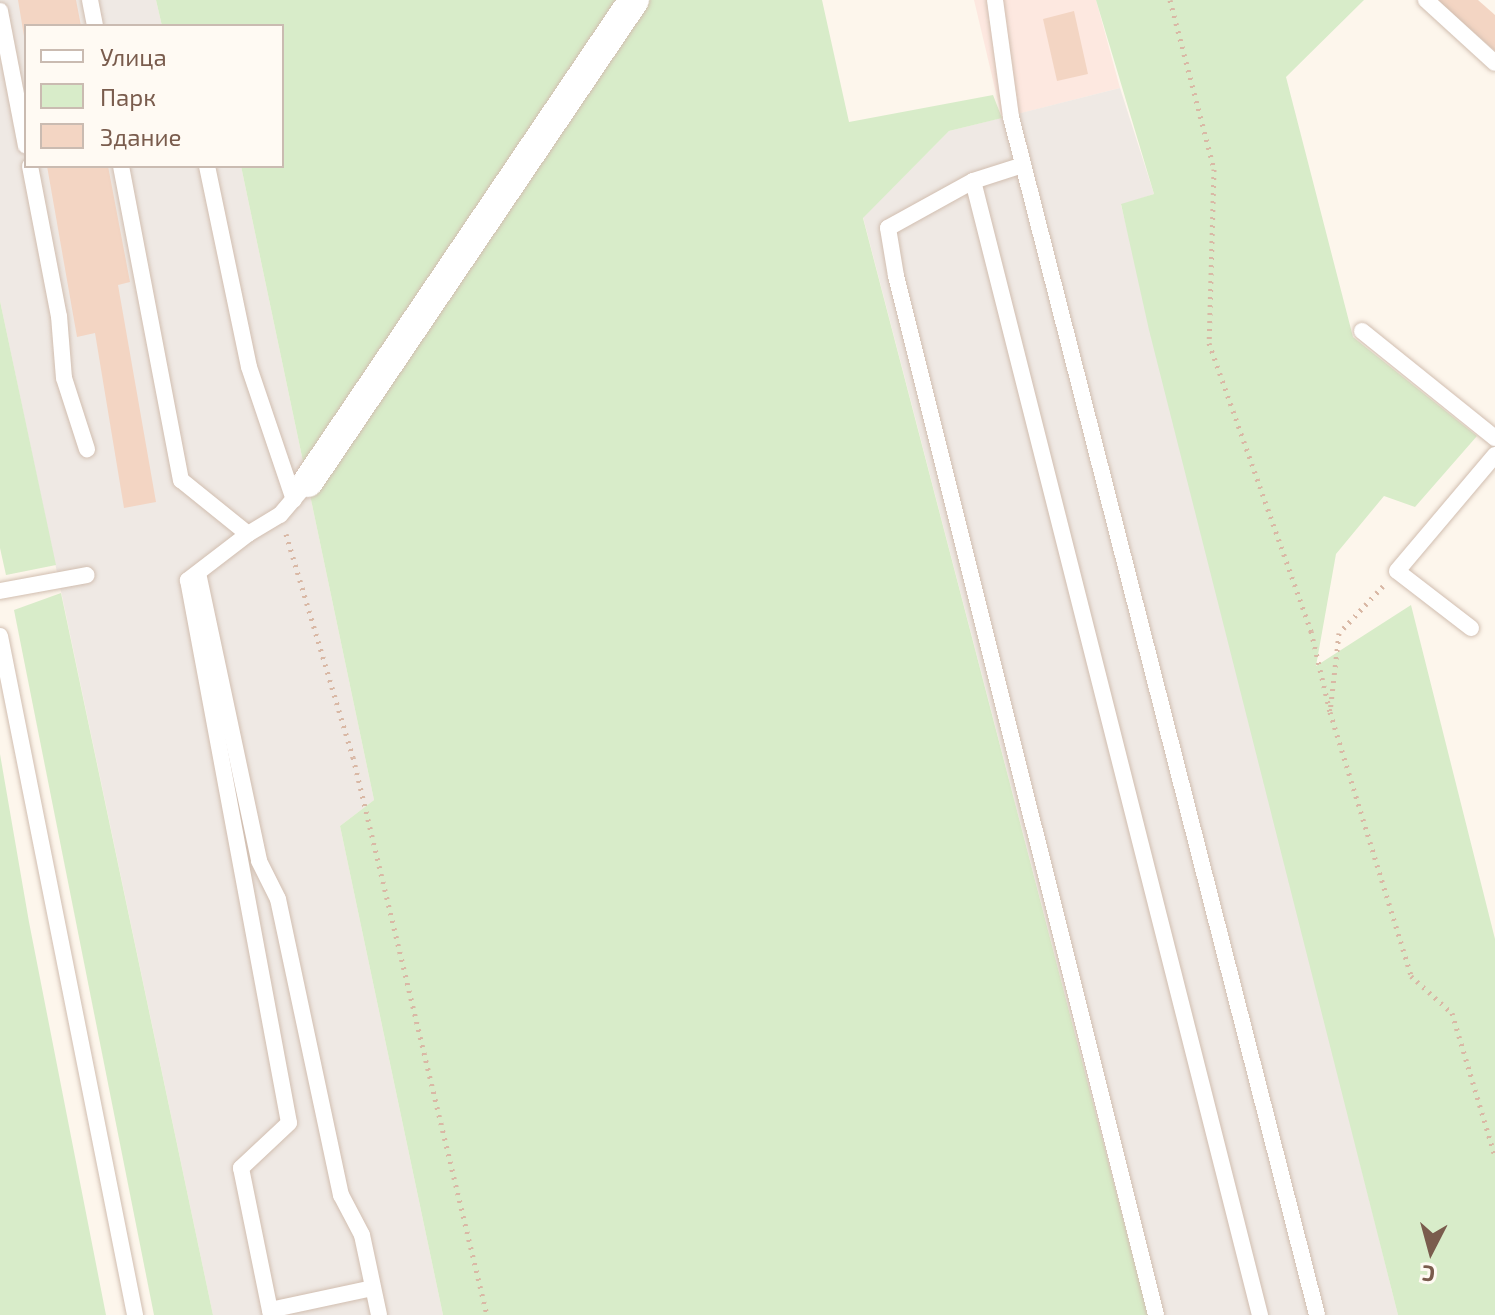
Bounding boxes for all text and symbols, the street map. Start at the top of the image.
legend [24,24,284,168]
text: Улица [100,42,167,71]
text: Парк [100,82,156,111]
text: Здание [100,122,182,151]
north arrow [1391,1211,1471,1291]
text: С [1421,1261,1436,1288]

